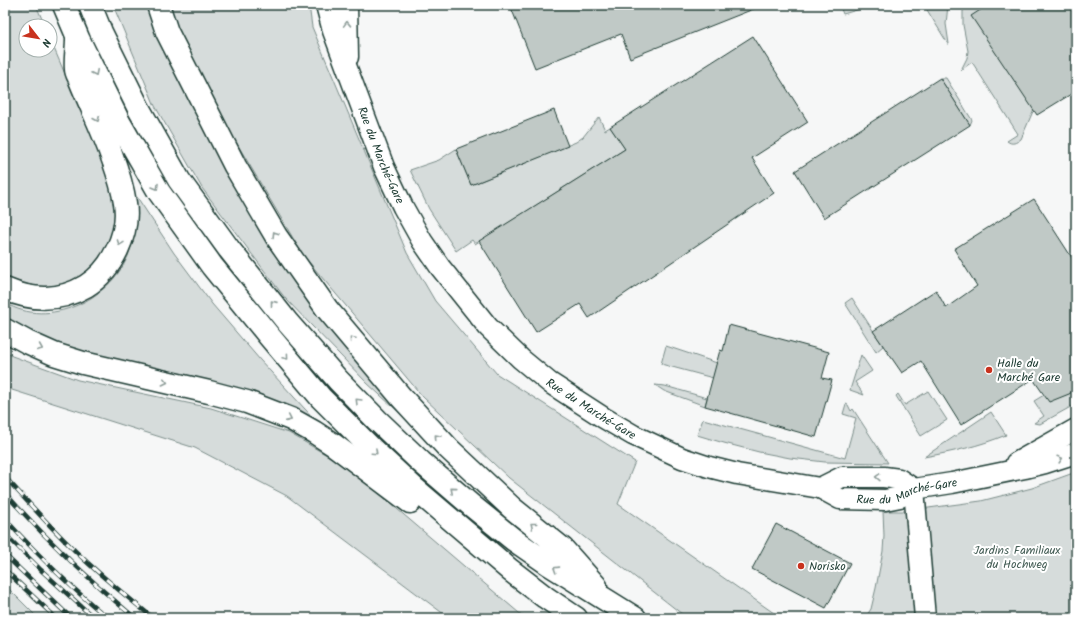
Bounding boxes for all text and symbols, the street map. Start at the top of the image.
north arrow [18,18,58,58]
one-way arrow [343,21,351,27]
text: N [36,35,55,50]
one-way arrow [90,68,98,76]
street label: Rue du Marché-Gare [352,104,409,208]
one-way arrow [92,114,100,122]
one-way arrow [152,183,159,190]
one-way arrow [273,231,280,238]
one-way arrow [116,240,124,247]
one-way arrow [270,300,277,308]
one-way arrow [350,336,357,343]
one-way arrow [36,343,43,351]
one-way arrow [282,352,289,359]
place label: Halle du Marché Gare [997,354,1061,387]
marker: Halle du Marché Gare [984,365,994,375]
street label: Rue du Marché-Gare [542,374,640,445]
one-way arrow [162,377,168,385]
one-way arrow [355,398,363,406]
one-way arrow [285,414,293,422]
one-way arrow [435,434,442,442]
one-way arrow [370,447,378,455]
one-way arrow [1056,455,1063,464]
street label: Rue du Marché-Gare [856,473,960,510]
one-way arrow [875,473,881,481]
one-way arrow [450,487,458,494]
one-way arrow [530,522,537,529]
park label: Jardins Familiaux du Hochweg [973,541,1061,574]
place label: Norisko [809,557,846,576]
marker: Norisko [796,561,806,571]
one-way arrow [553,566,560,574]

